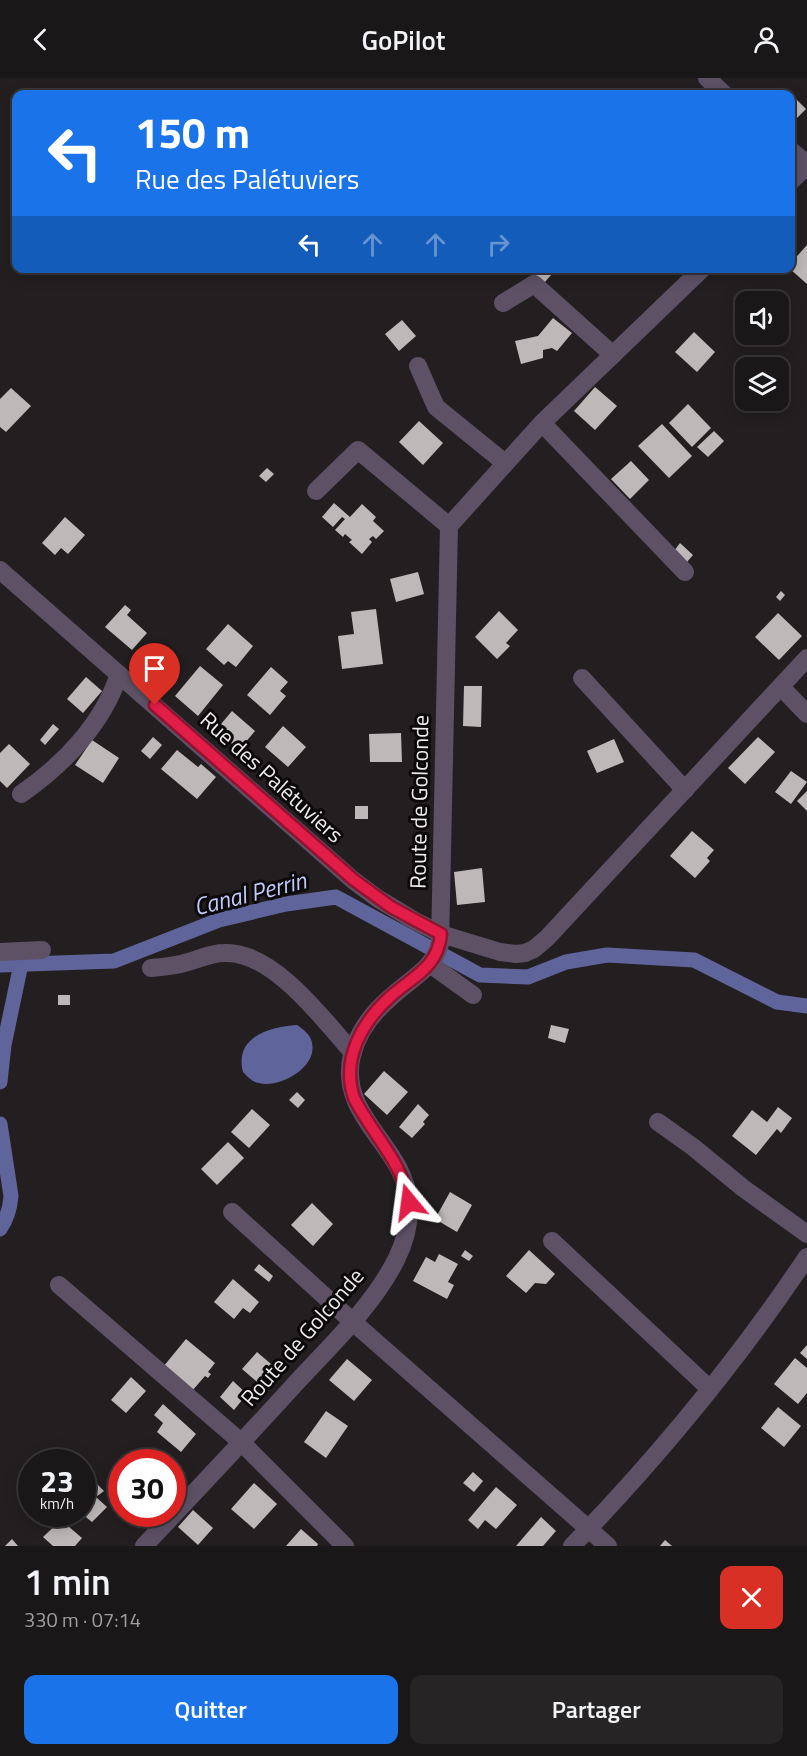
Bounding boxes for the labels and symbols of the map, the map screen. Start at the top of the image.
pin [129,643,180,705]
street label: Rue des Palétuviers [193,703,351,851]
street label: Route de Golconde [400,715,438,889]
water label: Canal Perrin [190,861,311,924]
position arrow [377,1170,441,1234]
street label: Route de Golconde [232,1260,372,1414]
speed limit sign: 30 [108,1449,186,1527]

